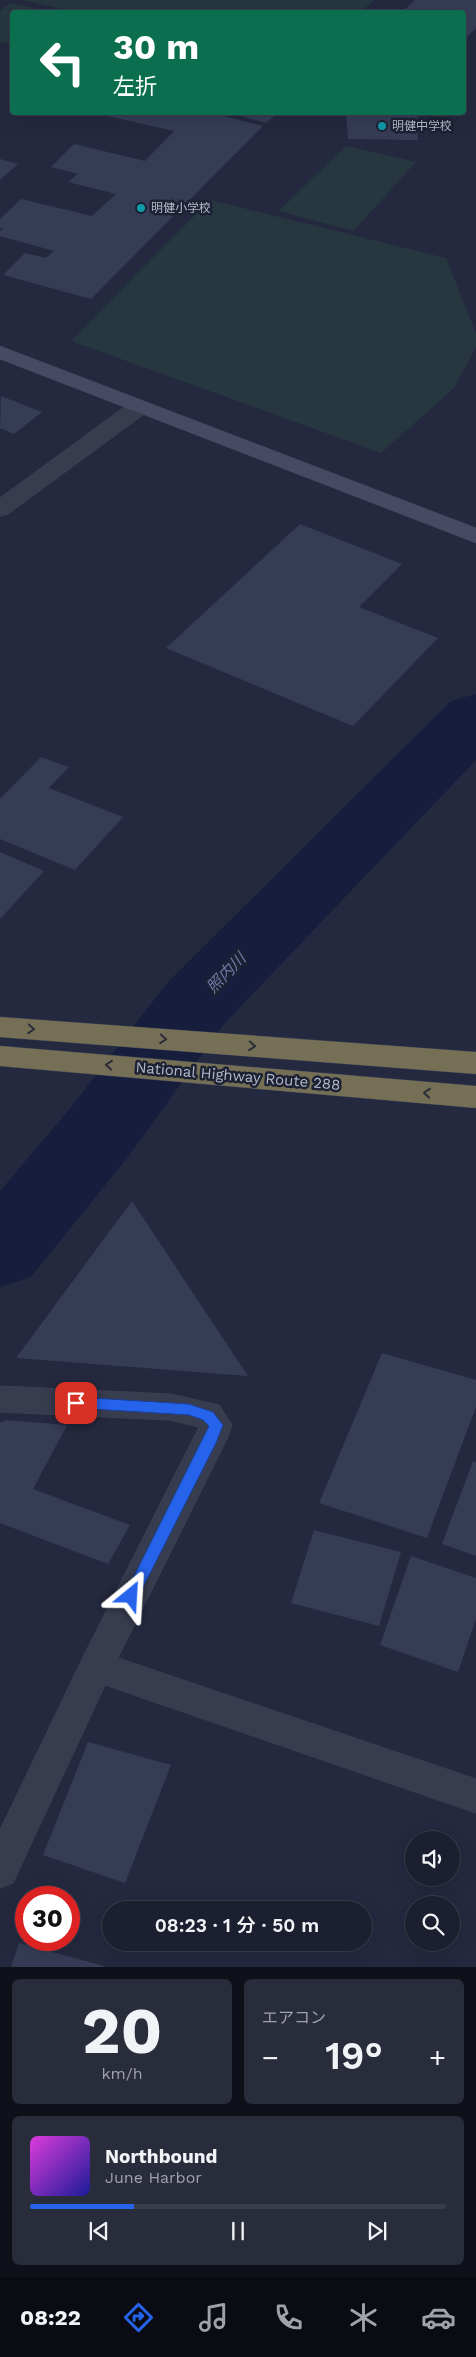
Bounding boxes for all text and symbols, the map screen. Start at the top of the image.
text: 30 m [113,26,199,68]
icon: left [30,30,95,95]
text: 左折 [113,74,157,99]
place label: 明健中学校 [392,119,452,133]
marker: 明健中学校 [376,120,388,132]
place label: 明健小学校 [151,201,211,215]
marker: 明健小学校 [135,202,147,214]
water label: 照内川 [202,948,251,997]
one-way arrow [27,1024,35,1035]
one-way arrow [159,1033,167,1044]
one-way arrow [249,1040,257,1051]
street label: National Highway Route 288 [135,1058,341,1094]
one-way arrow [105,1059,113,1070]
one-way arrow [423,1088,431,1099]
pin [55,1382,97,1424]
icon: arrive [62,1389,90,1417]
position arrow [104,1569,156,1621]
map controls [405,1831,460,1951]
button: sound [405,1831,460,1886]
speed limit sign: 30 [15,1886,80,1951]
button: search [405,1896,460,1951]
text: 08:23 · 1 分 · 50 m [155,1914,319,1937]
text: 20 [82,1993,162,2069]
text: エアコン [262,2008,326,2027]
text: 19° [325,2034,383,2078]
text: − [262,2041,279,2074]
text: + [429,2041,446,2074]
text: km/h [101,2064,143,2083]
text: Northbound [105,2145,217,2168]
text: June Harbor [105,2168,202,2187]
icon: previous [85,2217,113,2245]
icon: pause [224,2217,252,2245]
icon: next [363,2217,391,2245]
icon: directions [121,2300,156,2335]
icon: music [196,2300,231,2335]
icon: phone [271,2300,306,2335]
icon: climate [346,2300,381,2335]
icon: car [421,2300,456,2335]
text: 08:22 [20,2305,81,2330]

